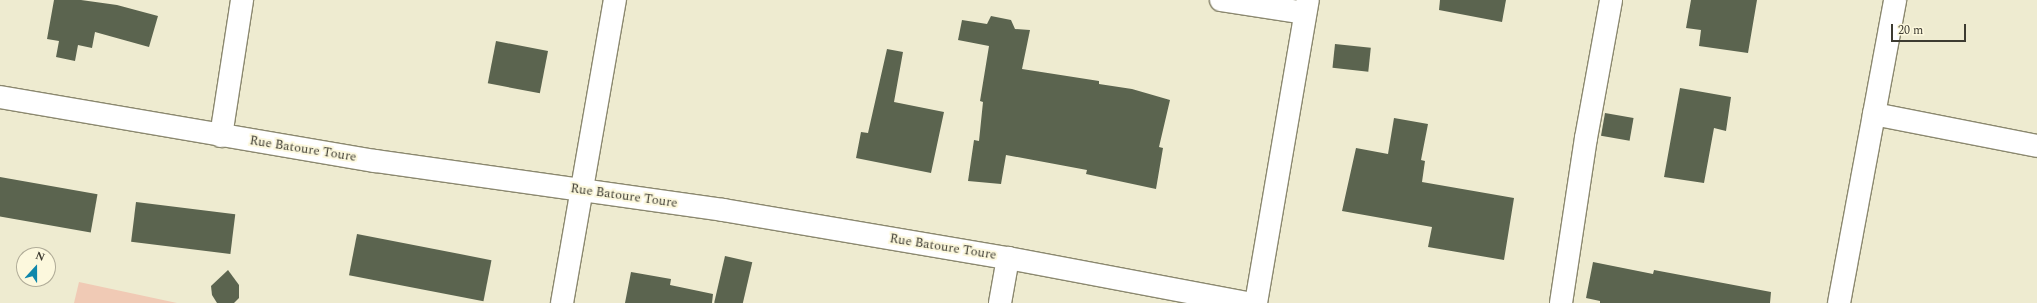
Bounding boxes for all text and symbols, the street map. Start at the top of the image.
scale bar [1893,16,1968,42]
text: 20 m [1898,21,1923,40]
street label: Rue Batoure Toure [249,133,357,165]
street label: Rue Batoure Toure [570,181,678,211]
street label: Rue Batoure Toure [889,231,997,263]
north arrow [16,247,56,287]
text: N [33,247,47,266]

